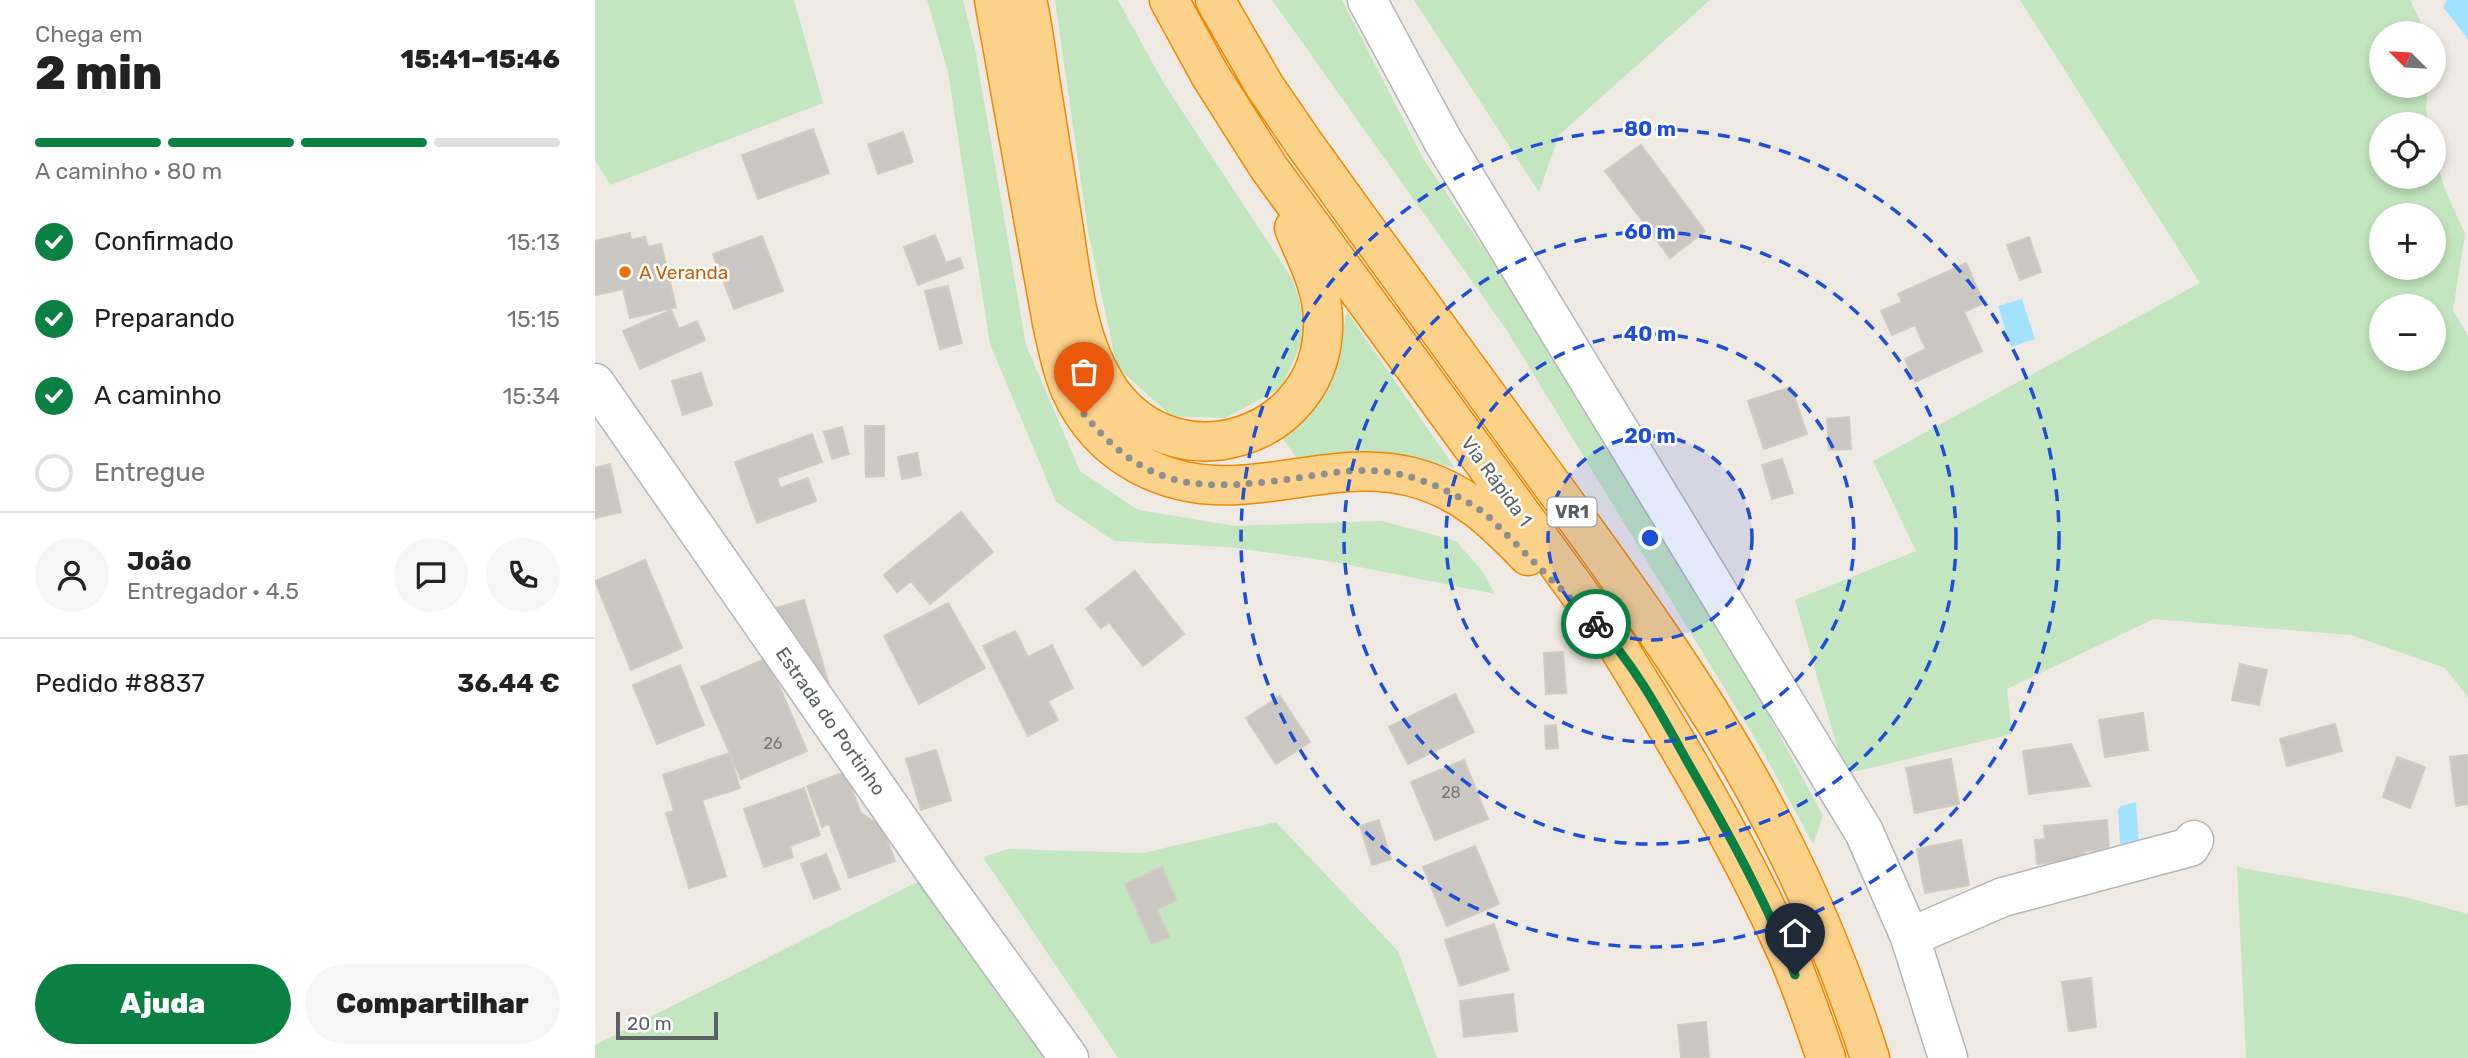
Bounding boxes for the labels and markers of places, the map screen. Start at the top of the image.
place label: A Veranda [639,261,728,284]
marker: A Veranda [617,264,633,280]
pin [1054,342,1114,414]
centre of rings [1638,526,1662,550]
pin [1765,903,1825,975]

